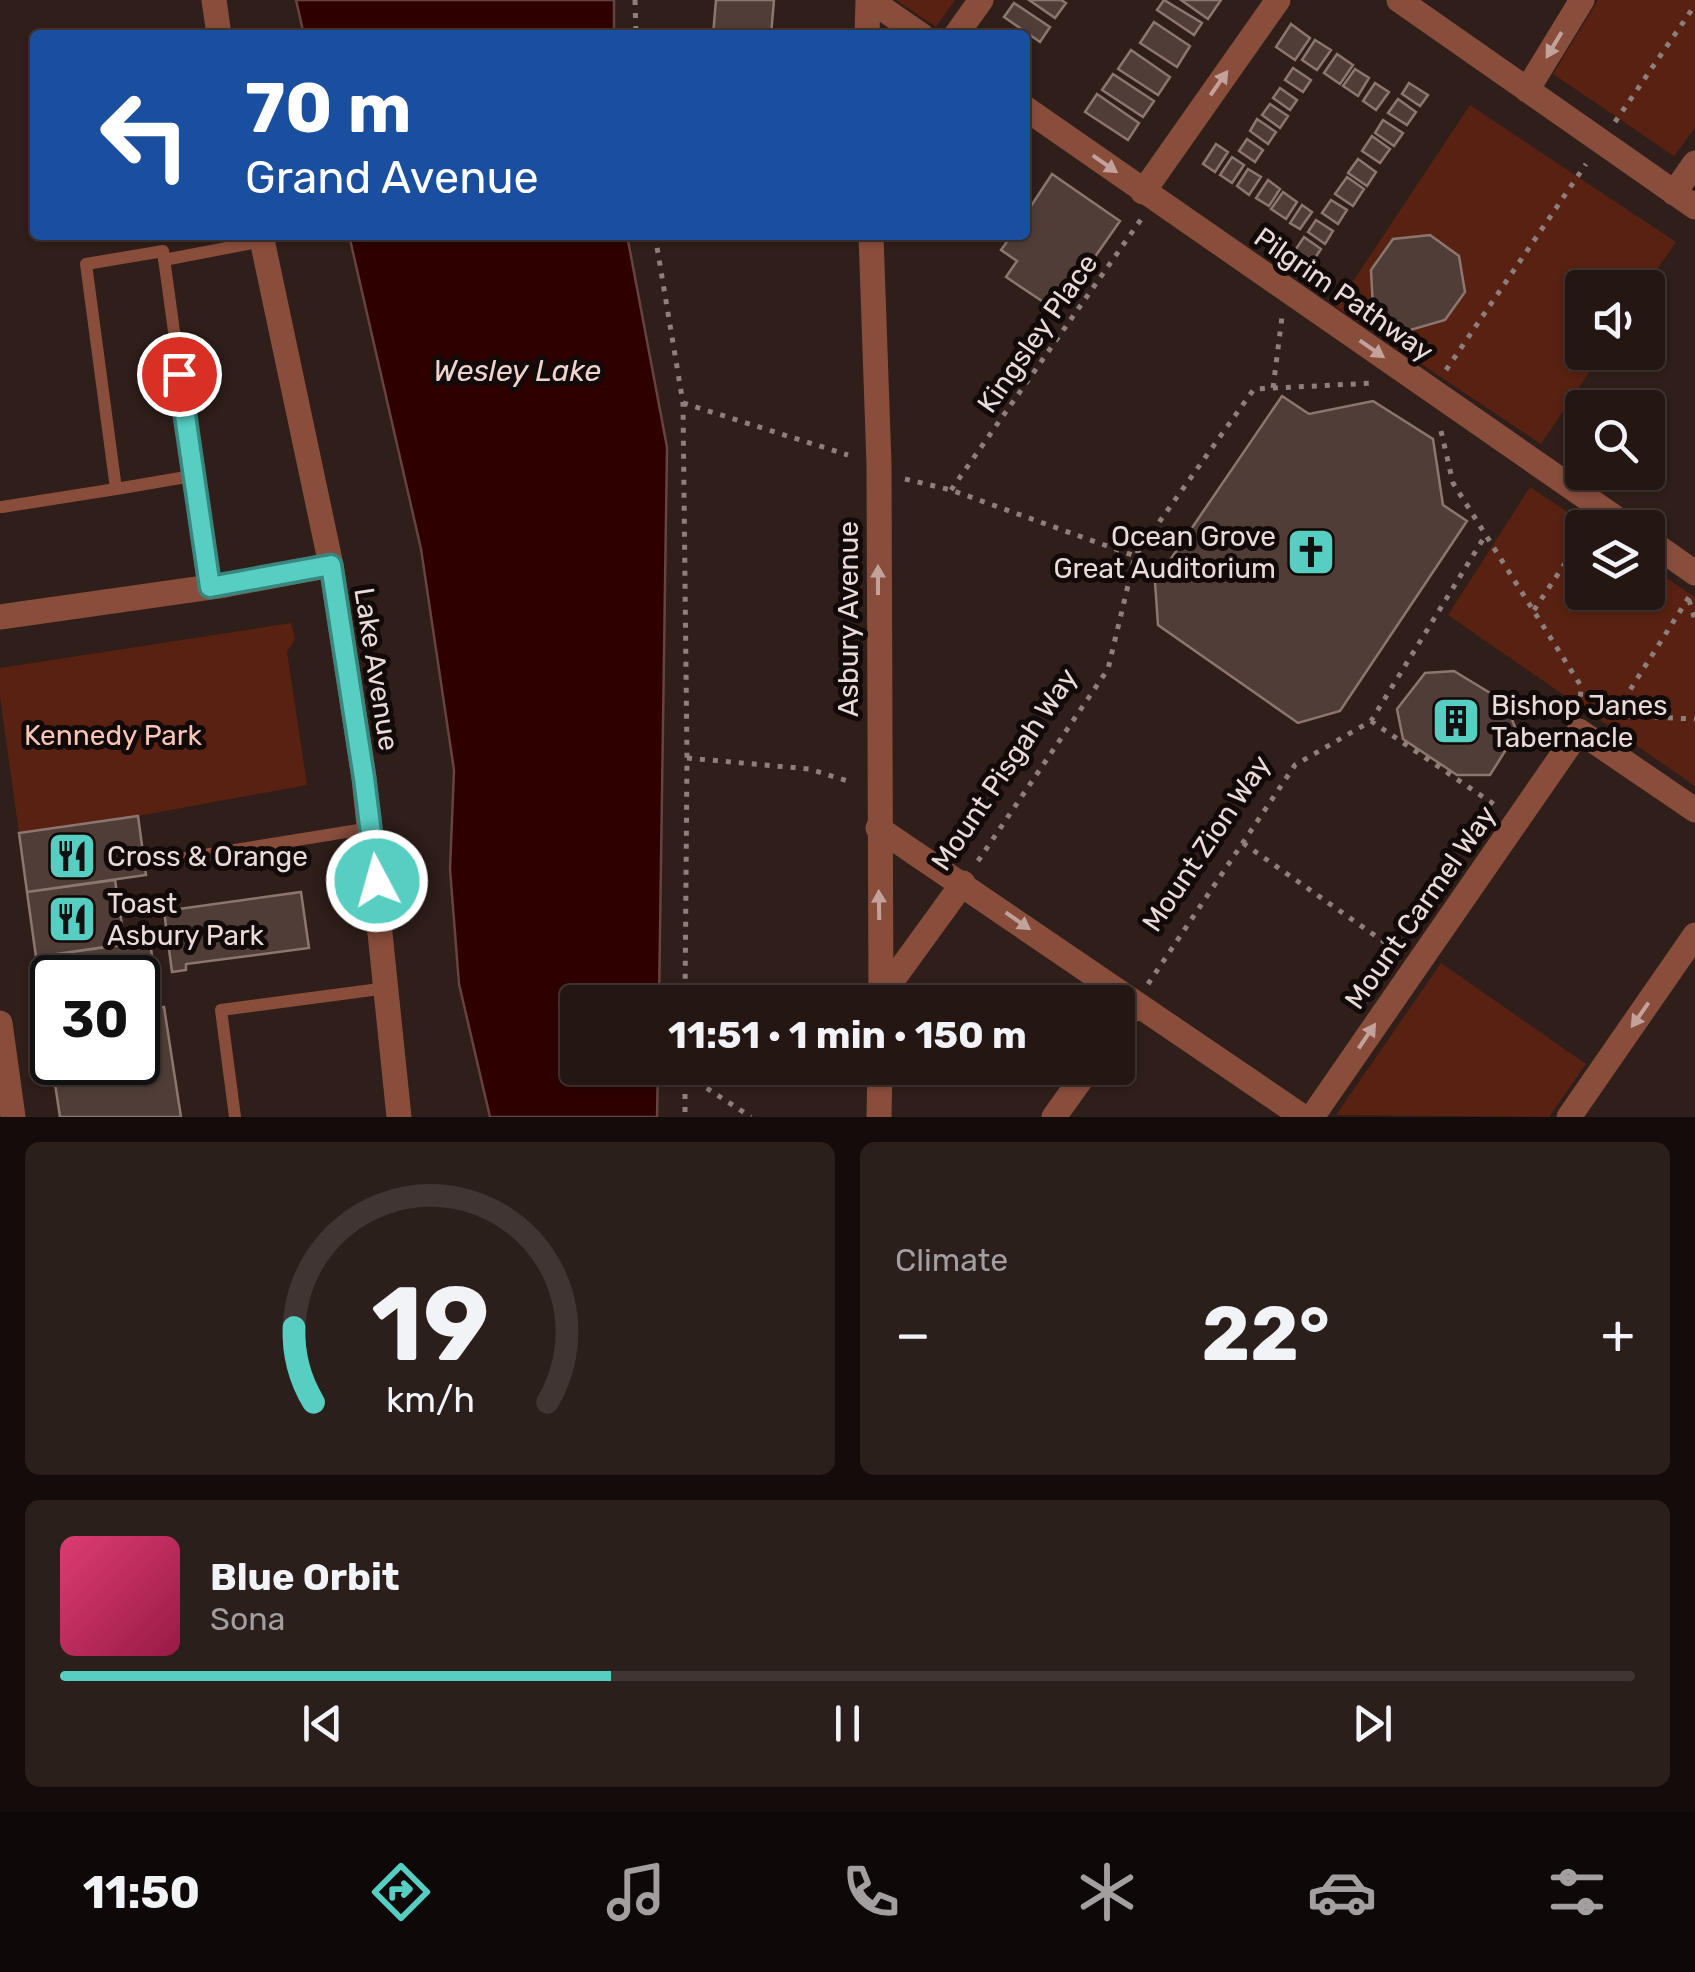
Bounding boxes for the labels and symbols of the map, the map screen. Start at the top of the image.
one-way arrow [1546,31,1563,59]
one-way arrow [1209,70,1228,96]
one-way arrow [1091,154,1118,174]
street label: Pilgrim Pathway [1248,220,1440,368]
street label: Kingsley Place [970,247,1104,419]
pin [137,332,222,417]
one-way arrow [1359,339,1385,358]
water label: Wesley Lake [433,353,601,389]
place label: Ocean Grove Great Auditorium [1053,520,1276,585]
street label: Asbury Avenue [832,521,865,717]
church icon: Ocean Grove Great Auditorium [1285,526,1337,578]
one-way arrow [870,564,886,596]
street label: Lake Avenue [347,585,406,753]
street label: Mount Pisgah Way [925,662,1084,877]
place label: Bishop Janes Tabernacle [1491,689,1667,754]
building icon: Bishop Janes Tabernacle [1430,695,1482,747]
park label: Kennedy Park [24,719,202,752]
street label: Mount Zion Way [1135,749,1277,938]
street label: Mount Carmel Way [1338,799,1503,1015]
position arrow [325,829,429,933]
restaurant icon: Cross & Orange [46,830,98,882]
place label: Cross & Orange [107,840,308,873]
place label: Toast Asbury Park [107,887,265,952]
one-way arrow [871,889,887,921]
restaurant icon: Toast Asbury Park [46,893,98,945]
one-way arrow [1004,911,1031,930]
speed limit sign: 30 [30,955,160,1085]
one-way arrow [1631,1002,1650,1028]
one-way arrow [1357,1023,1376,1050]

